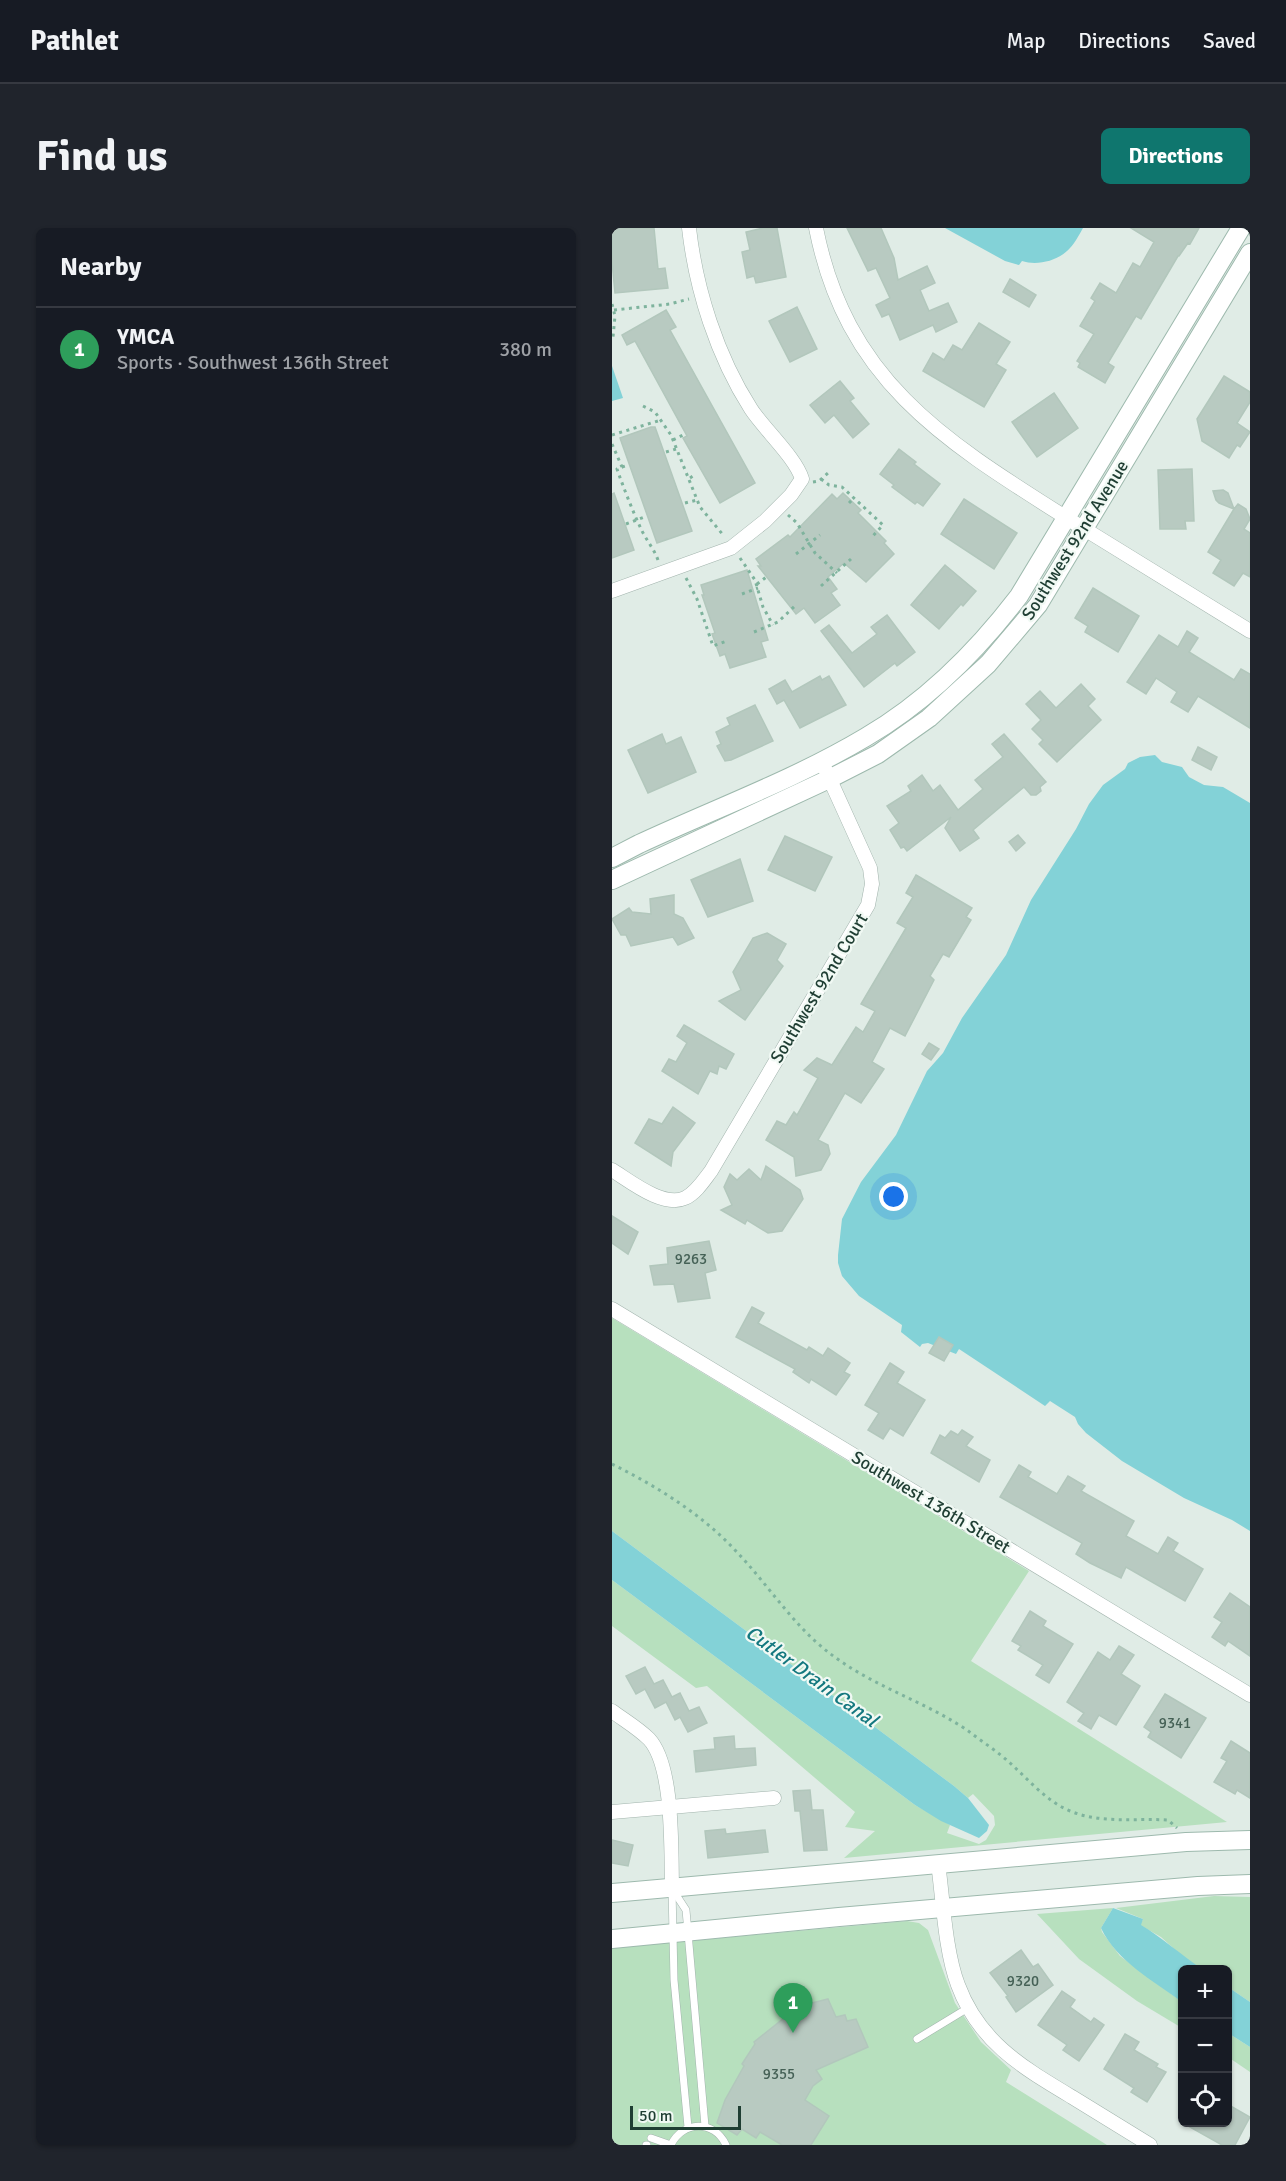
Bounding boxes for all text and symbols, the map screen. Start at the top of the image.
text: Pathlet [30,24,119,58]
text: Map [1007,28,1045,54]
text: Directions [1078,28,1170,54]
text: Saved [1203,28,1256,54]
button: Directions [1101,128,1250,184]
text: Find us [36,131,167,182]
text: Nearby [60,251,141,283]
text: YMCA [117,323,174,350]
text: 1 [74,337,85,362]
text: 380 m [499,337,552,362]
text: Sports · Southwest 136th Street [117,350,389,375]
street label: Southwest 92nd Avenue [1017,456,1133,624]
street label: Southwest 92nd Court [766,909,872,1067]
your location [879,1182,908,1211]
house number: 9263 [675,1250,707,1268]
street label: Southwest 136th Street [848,1446,1014,1558]
water label: Cutler Drain Canal [741,1620,884,1734]
house number: 9341 [1159,1714,1191,1732]
map controls [1178,1965,1232,2127]
button: + [1178,1965,1232,2019]
house number: 9320 [1007,1972,1039,1990]
pin: 1 [774,1984,813,2033]
button: − [1178,2019,1232,2073]
house number: 9355 [763,2065,795,2083]
button: locate [1178,2073,1232,2127]
scale bar [630,2103,741,2130]
text: 50 m [639,2106,673,2126]

